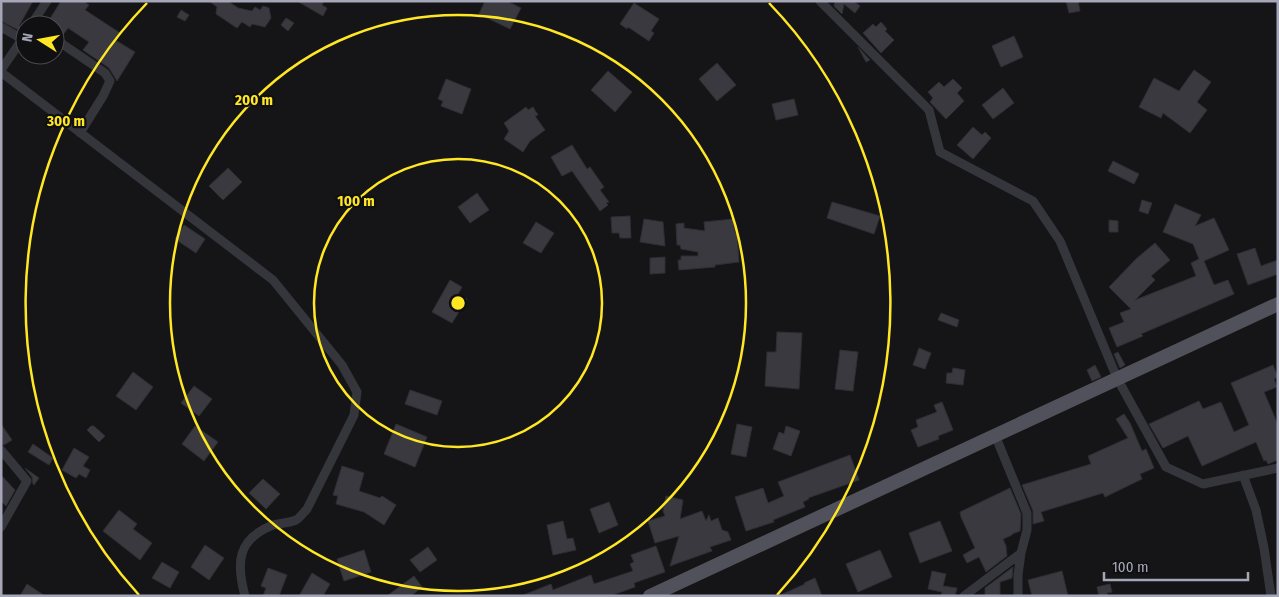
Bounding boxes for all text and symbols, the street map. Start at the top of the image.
north arrow [15,15,65,65]
text: N [19,32,37,43]
text: 200 m [234,91,273,109]
text: 300 m [46,112,85,130]
text: 100 m [337,192,375,210]
centre of rings [449,294,467,312]
scale bar [1104,550,1248,582]
text: 100 m [1112,558,1149,576]

